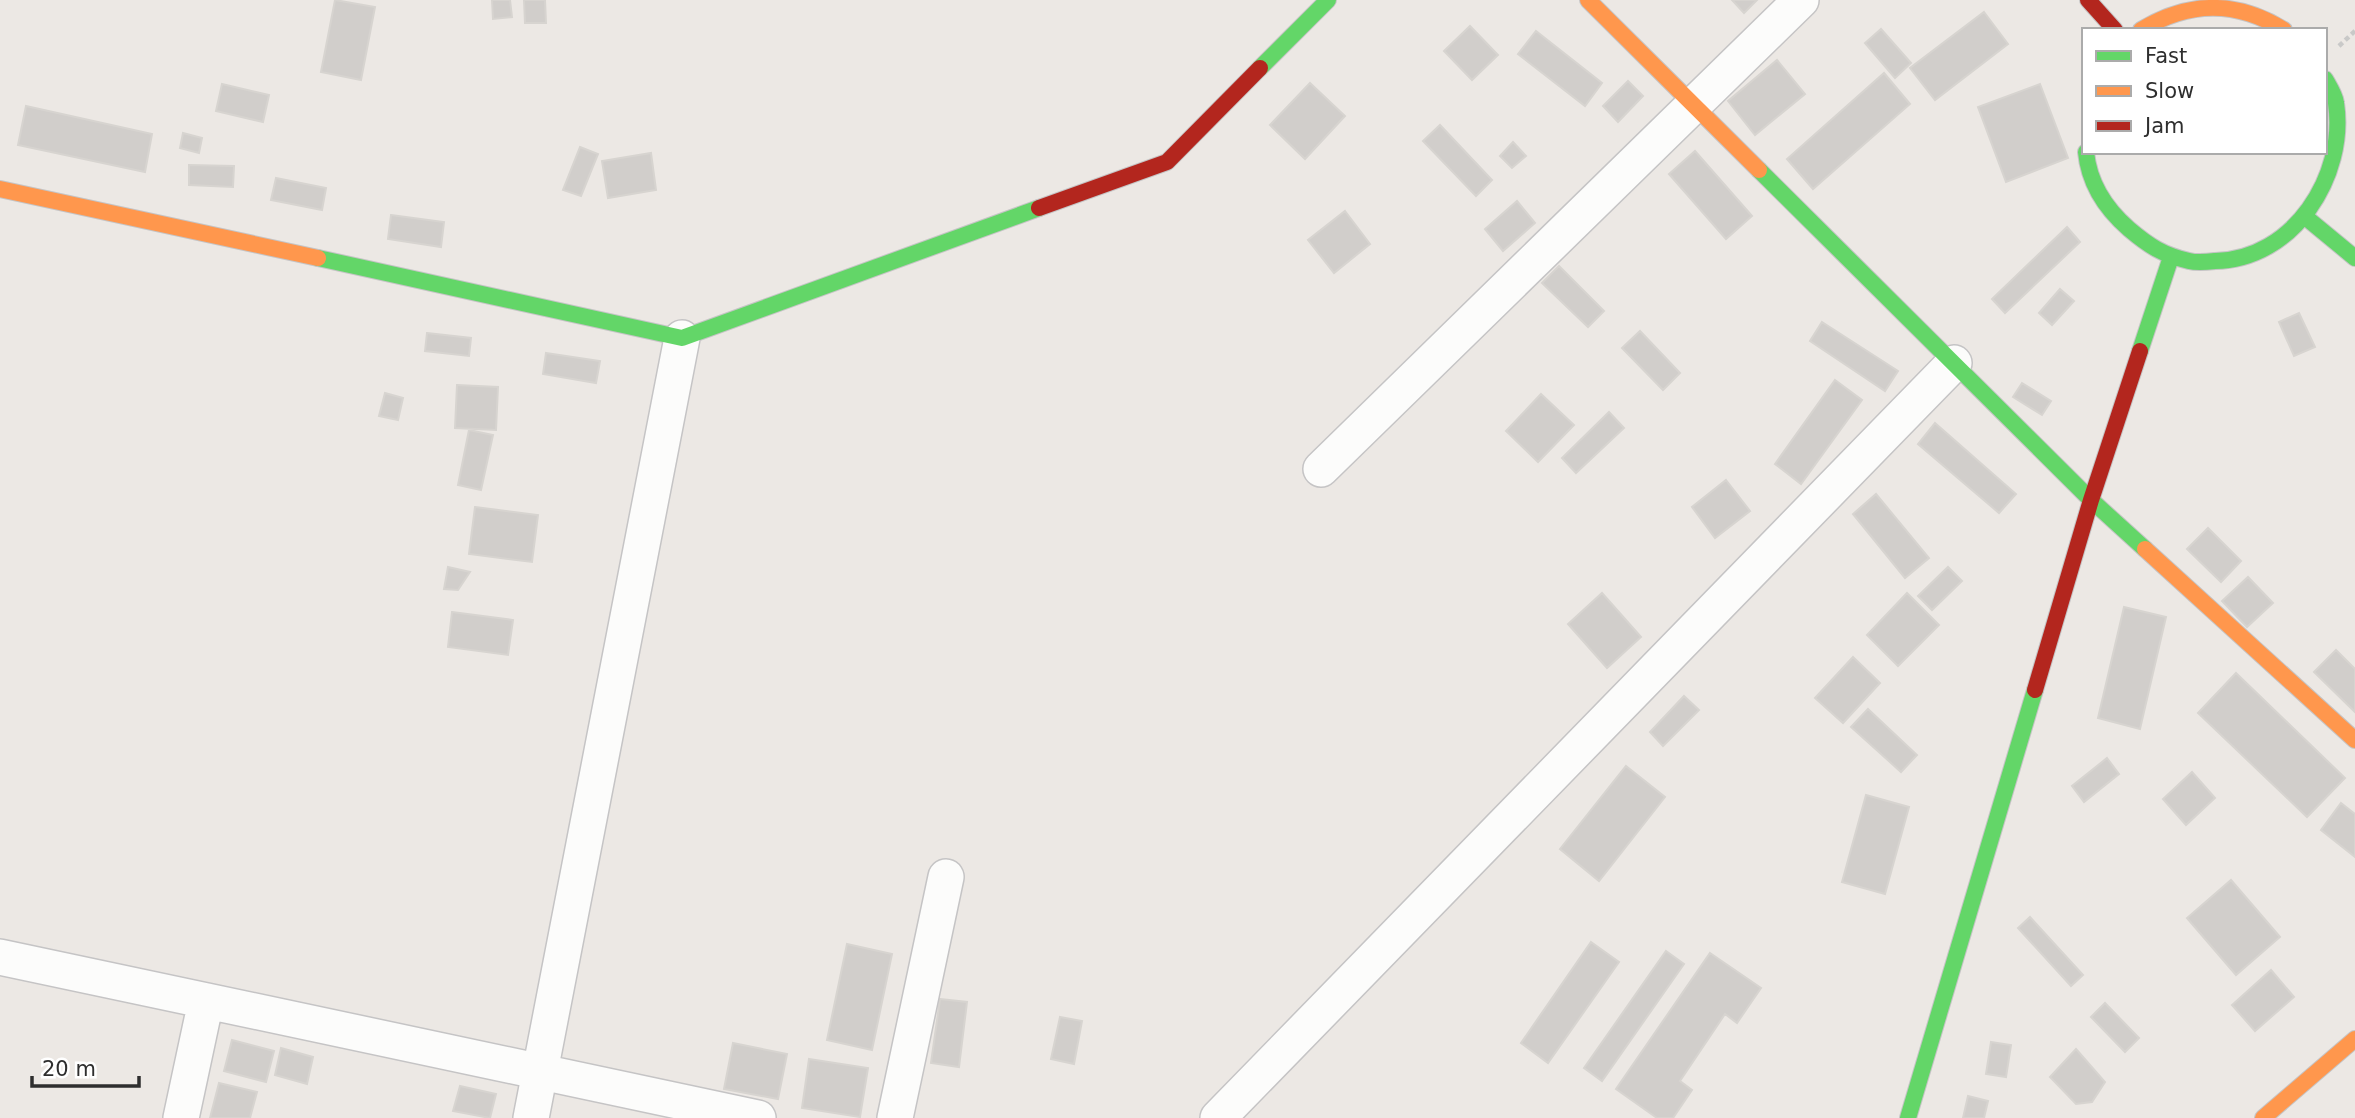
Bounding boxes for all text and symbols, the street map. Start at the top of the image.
legend [2082,28,2327,154]
text: Fast [2145,44,2187,68]
text: Slow [2145,79,2194,103]
text: Jam [2143,114,2185,138]
scale bar [32,1044,138,1088]
text: 20 m [42,1057,96,1081]

